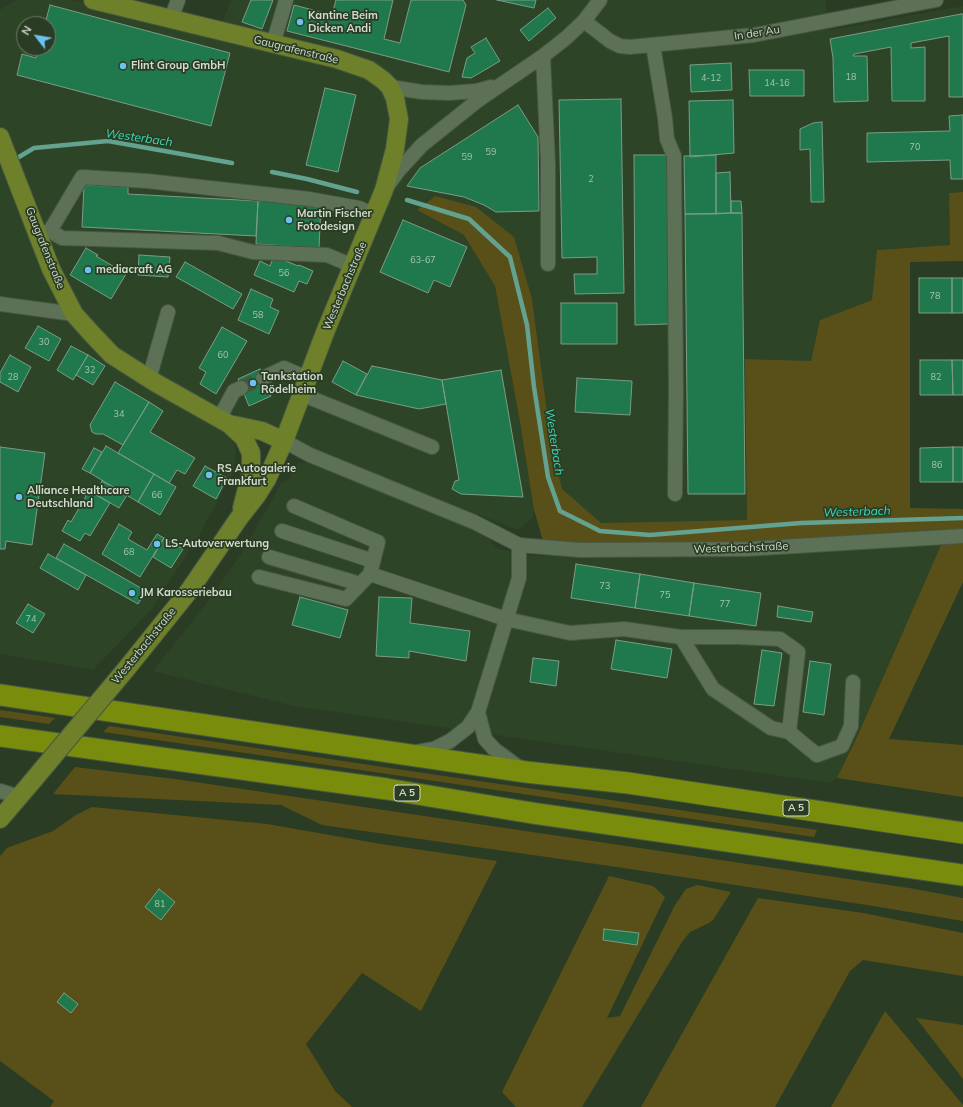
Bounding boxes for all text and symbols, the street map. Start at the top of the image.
place label: Kantine Beim Dicken Andi [308,9,378,35]
north arrow [16,16,56,56]
marker: Kantine Beim Dicken Andi [295,17,305,27]
text: N [18,23,35,38]
street label: In der Au [733,23,781,43]
street label: Gaugrafenstraße [252,33,340,67]
place label: Flint Group GmbH [131,59,225,73]
marker: Flint Group GmbH [118,61,128,71]
house number: 18 [846,72,856,82]
house number: 4-12 [701,73,721,83]
house number: 14-16 [764,78,790,88]
water label: Westerbach [105,126,173,150]
house number: 70 [910,142,920,152]
house number: 59 [486,147,496,157]
house number: 59 [462,152,472,162]
house number: 2 [588,174,594,184]
street label: Gaugrafenstraße [23,205,67,291]
place label: Martin Fischer Fotodesign [297,207,372,233]
marker: Martin Fischer Fotodesign [284,215,294,225]
street label: Westerbachstraße [320,240,370,332]
house number: 63-67 [410,255,436,265]
place label: mediacraft AG [96,263,172,277]
marker: mediacraft AG [83,265,93,275]
house number: 56 [279,268,289,278]
house number: 78 [930,291,940,301]
house number: 58 [253,310,263,320]
house number: 30 [39,337,49,347]
house number: 60 [218,350,228,360]
house number: 32 [85,365,95,375]
place label: Tankstation Rödelheim [261,370,323,396]
house number: 28 [8,372,18,382]
house number: 82 [931,372,941,382]
marker: Tankstation Rödelheim [248,378,258,388]
water label: Westerbach [542,408,566,476]
house number: 34 [114,409,124,419]
house number: 86 [932,460,942,470]
place label: RS Autogalerie Frankfurt [217,462,296,488]
marker: RS Autogalerie Frankfurt [204,470,214,480]
place label: Alliance Healthcare Deutschland [27,484,129,510]
house number: 66 [152,490,162,500]
marker: Alliance Healthcare Deutschland [14,492,24,502]
water label: Westerbach [823,504,891,520]
place label: LS-Autoverwertung [165,537,269,551]
marker: LS-Autoverwertung [152,539,162,549]
street label: Westerbachstraße [694,540,788,556]
house number: 68 [124,547,134,557]
house number: 73 [600,581,610,591]
place label: JM Karosseriebau [140,586,232,600]
marker: JM Karosseriebau [127,588,137,598]
house number: 75 [660,590,670,600]
house number: 77 [720,599,730,609]
street label: Westerbachstraße [109,605,179,687]
house number: 74 [26,614,36,624]
road number: A 5 [394,785,420,801]
road number: A 5 [783,800,809,816]
house number: 81 [155,899,165,909]

